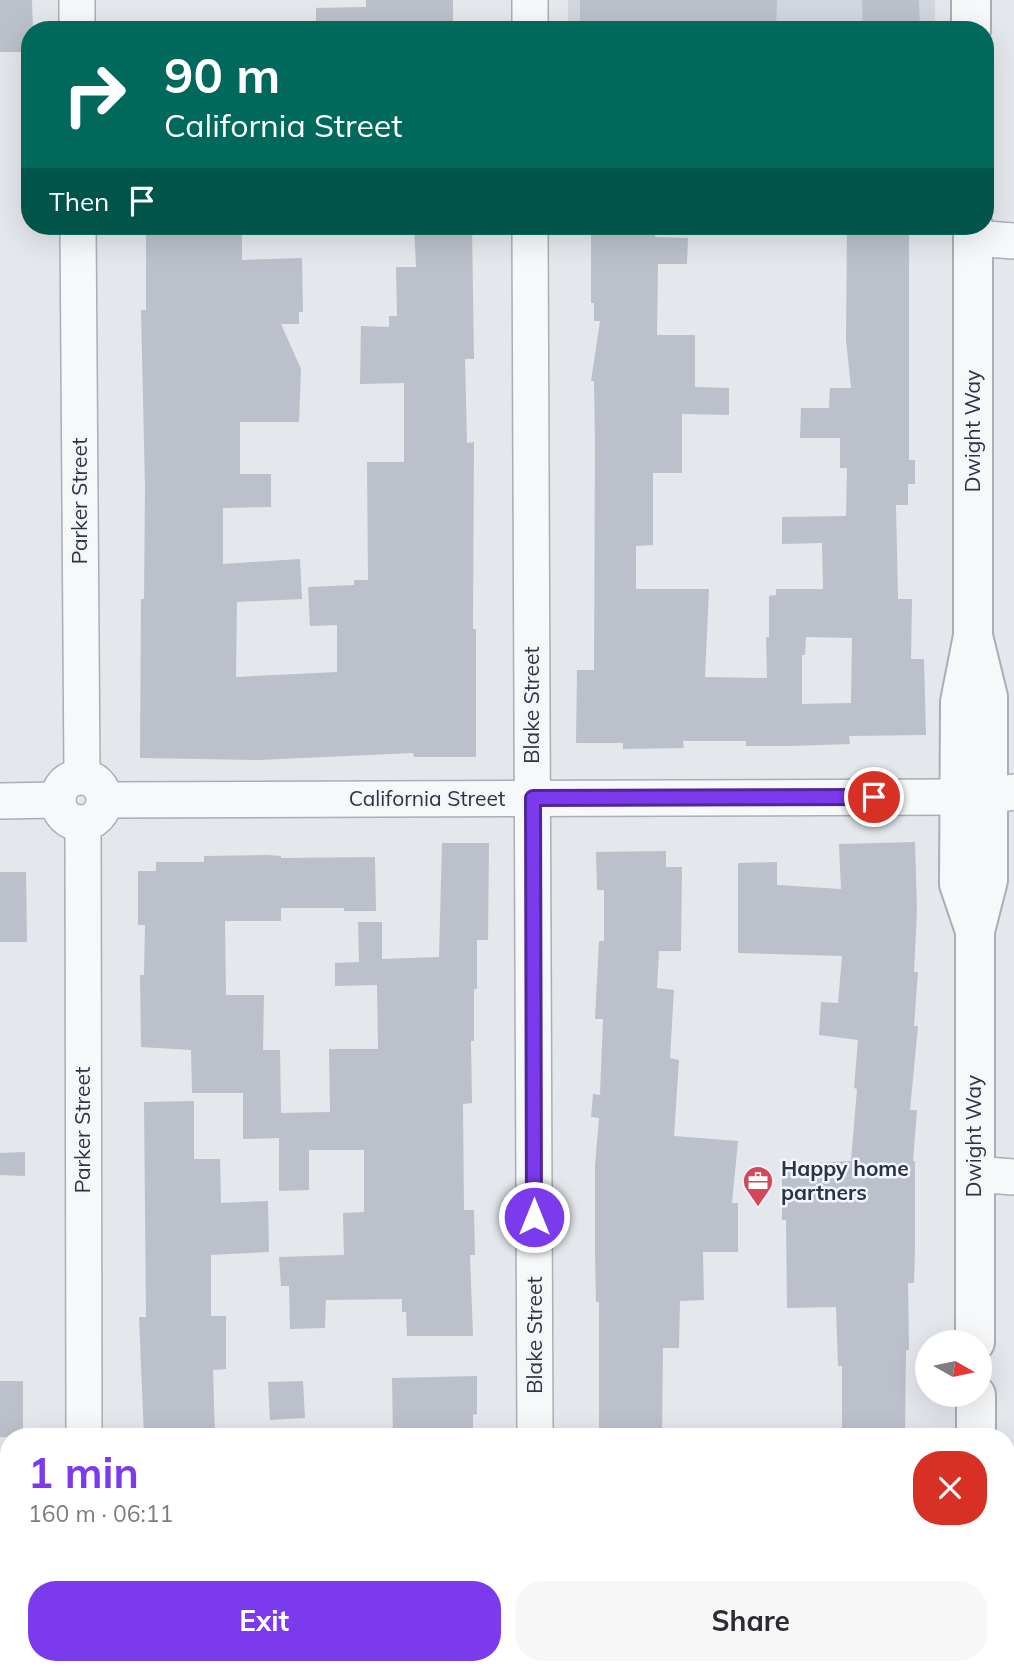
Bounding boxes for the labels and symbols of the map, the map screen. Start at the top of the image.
street label: Dwight Way [959,370,985,492]
street label: Parker Street [66,438,92,564]
street label: Blake Street [518,646,544,764]
pin [844,767,904,827]
street label: California Street [349,785,505,811]
street label: Parker Street [69,1067,95,1193]
street label: Dwight Way [960,1075,986,1197]
place label: Happy home partners [781,1155,909,1205]
office icon: Happy home partners [741,1164,775,1208]
position arrow [497,1180,571,1254]
street label: Blake Street [521,1276,547,1394]
north arrow [915,1330,992,1407]

